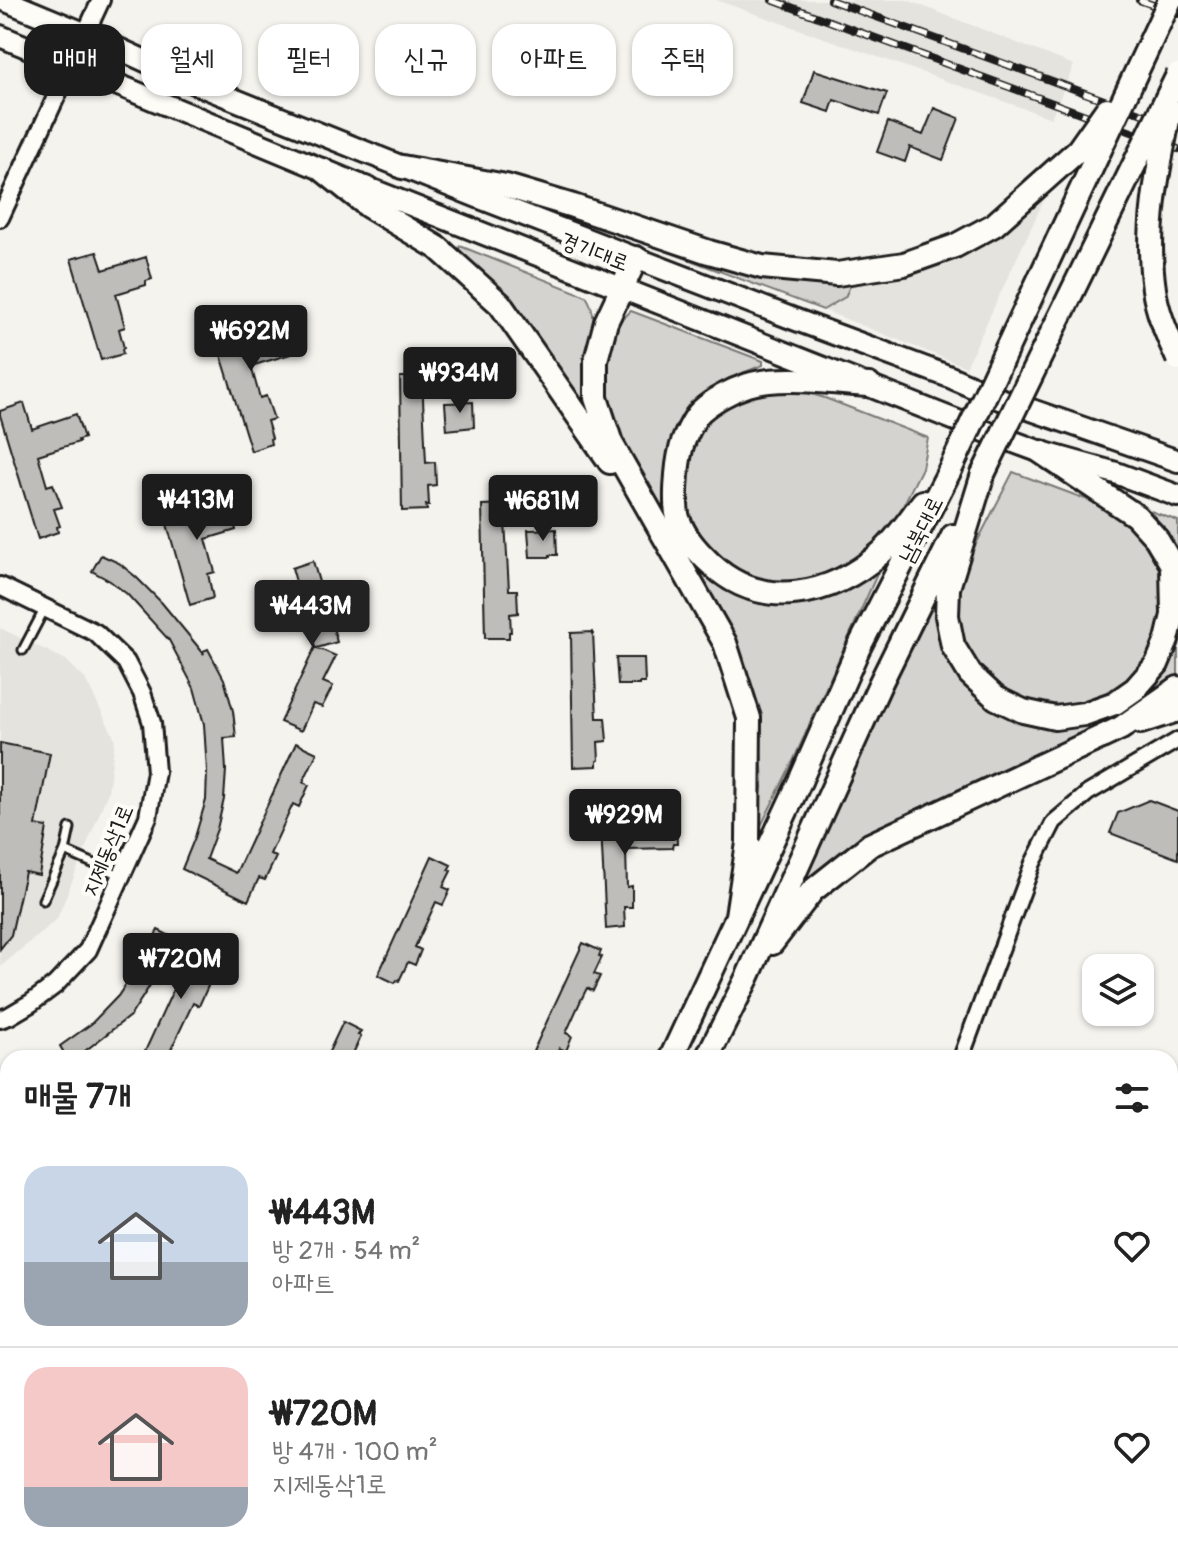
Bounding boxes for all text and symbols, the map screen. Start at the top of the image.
chip: 매매 [24,24,125,96]
chip: 월세 [141,24,242,96]
chip: 필터 [258,24,359,96]
chip: 신규 [375,24,476,96]
chip: 아파트 [492,24,616,96]
chip: 주택 [632,24,733,96]
street label: 경기대로 [557,226,633,278]
pin: ₩692M [195,305,307,373]
text: ₩692M [212,315,290,347]
pin: ₩934M [404,347,516,415]
text: ₩934M [421,357,499,389]
pin: ₩413M [141,474,253,542]
pin: ₩681M [487,475,599,543]
text: ₩413M [160,484,234,516]
text: ₩681M [507,485,579,517]
street label: 남북대로 [892,492,949,567]
pin: ₩443M [256,580,368,648]
text: ₩443M [273,590,352,622]
pin: ₩929M [569,789,681,857]
text: ₩929M [587,799,663,831]
street label: 지제동삭1로 [76,800,140,901]
pin: ₩720M [125,933,237,1001]
text: ₩720M [141,943,221,975]
map controls [1082,954,1154,1026]
button: layers [1082,954,1154,1026]
text: 매물 7개 [24,1076,131,1119]
icon: filters [1110,1076,1154,1120]
text: ₩443M [272,1192,375,1235]
icon: home [88,1198,184,1294]
icon: heart [1110,1224,1154,1268]
text: 방 2개 · 54 m² [272,1235,421,1267]
text: 아파트 [272,1268,335,1300]
text: ₩720M [272,1393,377,1436]
icon: home [88,1399,184,1495]
icon: heart [1110,1425,1154,1469]
text: 방 4개 · 100 m² [272,1436,438,1468]
text: 지제동삭1로 [272,1469,387,1501]

